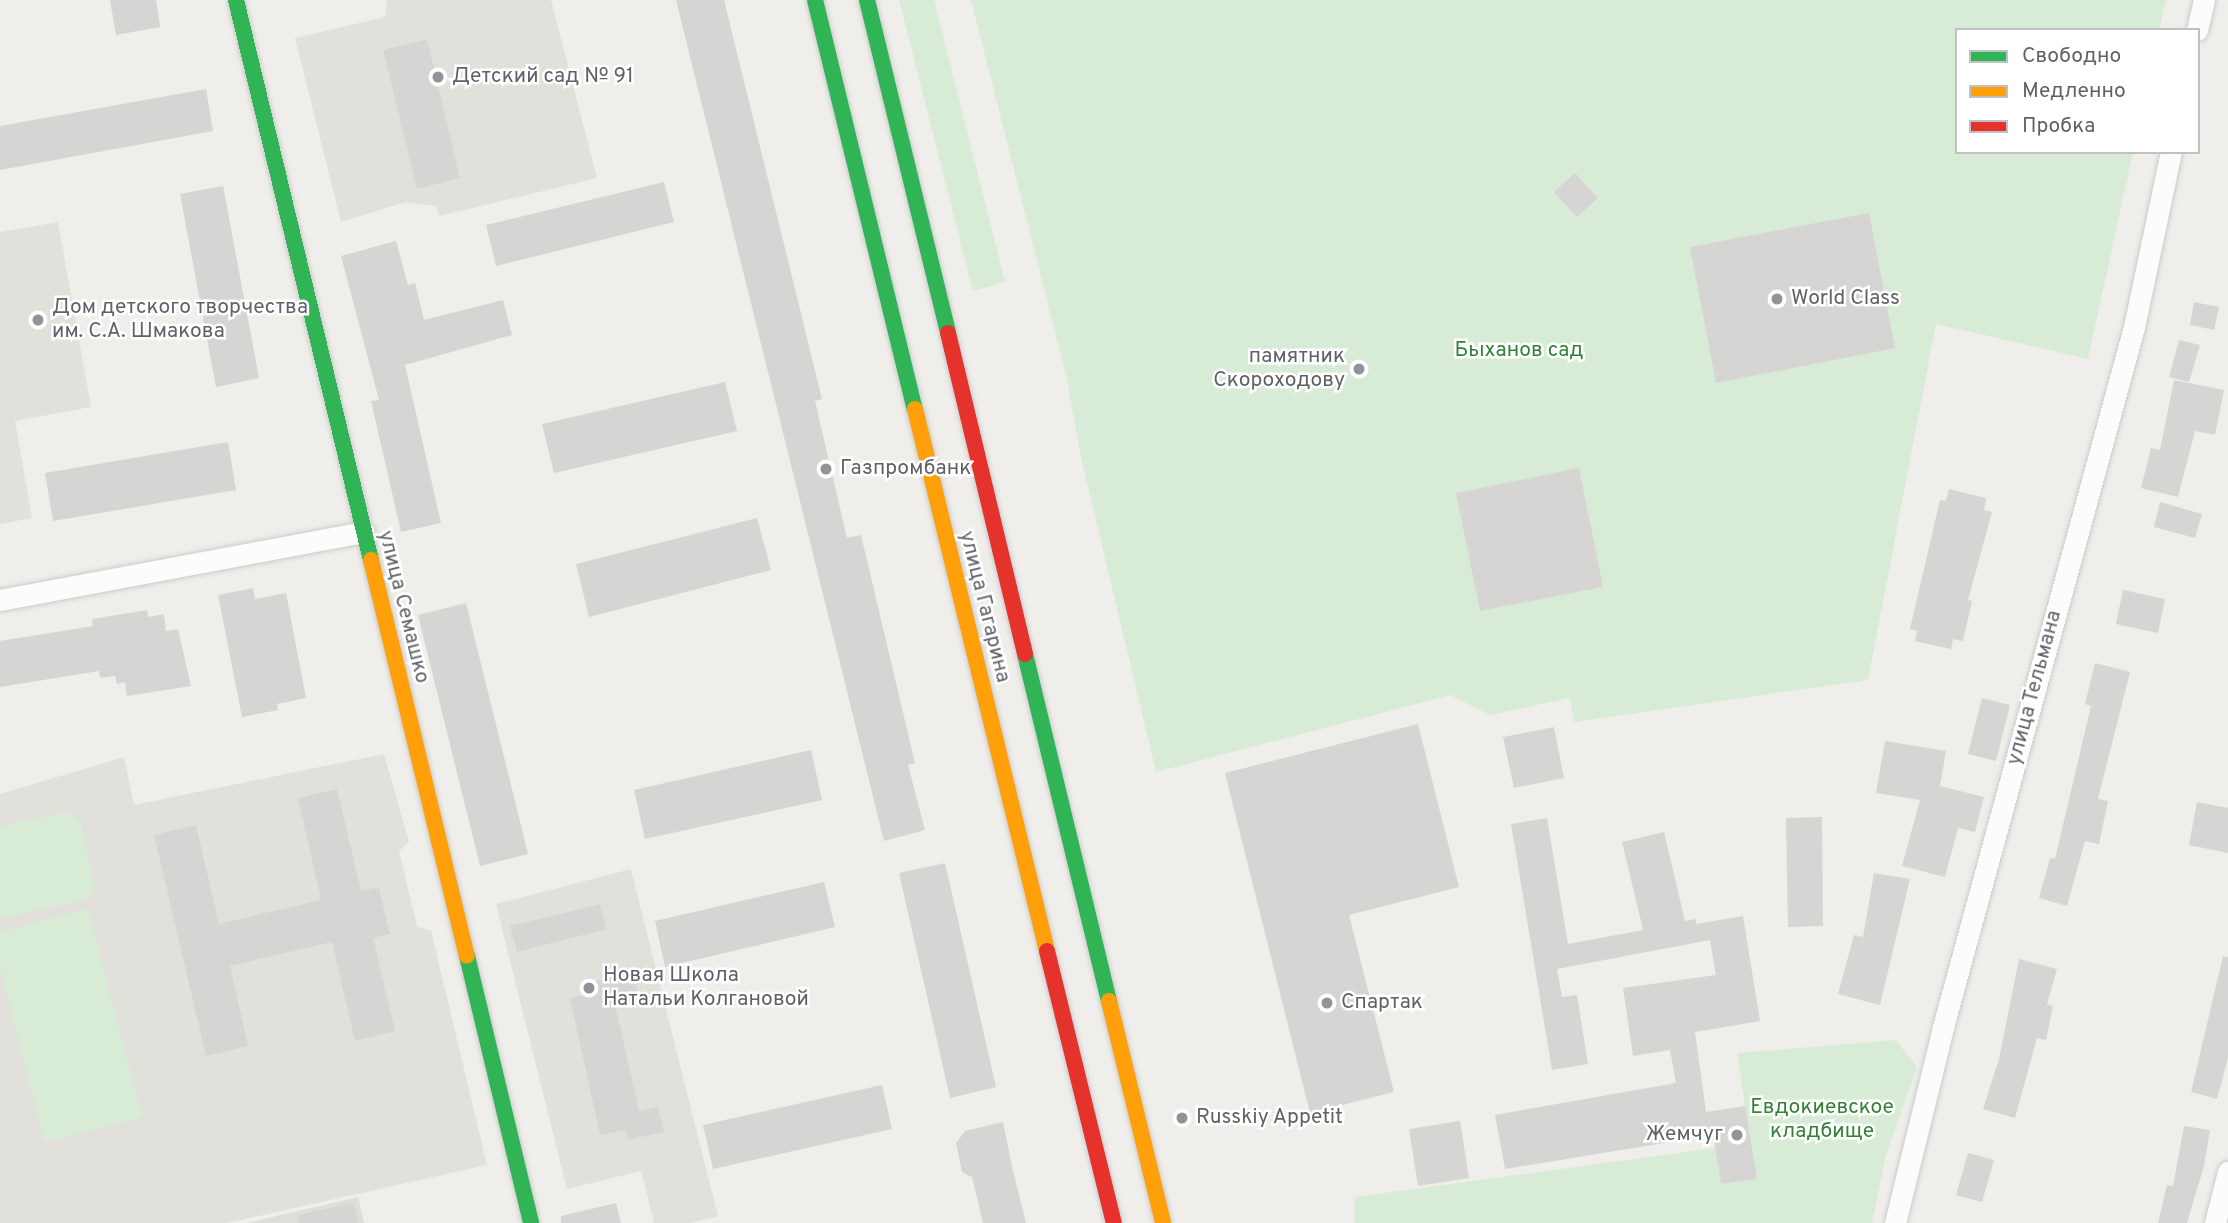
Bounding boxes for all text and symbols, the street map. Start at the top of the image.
legend [1955,28,2200,154]
text: Свободно [2022,43,2121,70]
place label: Детский сад № 91 [452,64,634,90]
marker: Детский сад № 91 [430,69,446,85]
text: Медленно [2022,78,2126,105]
text: Пробка [2022,113,2095,140]
place label: World Class [1791,286,1900,312]
marker: World Class [1769,291,1785,307]
place label: Дом детского творчества им. С.А. Шмакова [52,295,308,345]
marker: Дом детского творчества им. С.А. Шмакова [30,312,46,328]
park label: Быханов сад [1454,338,1584,364]
place label: памятник Скороходову [1213,344,1345,394]
marker: памятник Скороходову [1351,361,1367,377]
place label: Газпромбанк [840,456,971,482]
marker: Газпромбанк [818,461,834,477]
street label: улица Семашко [372,528,434,686]
street label: улица Гагарина [953,529,1015,685]
street label: улица Тельмана [2002,607,2068,769]
place label: Новая Школа Натальи Колгановой [603,963,809,1013]
marker: Новая Школа Натальи Колгановой [581,980,597,996]
place label: Спартак [1341,990,1423,1016]
marker: Спартак [1319,995,1335,1011]
park label: Евдокиевское кладбище [1750,1095,1894,1145]
place label: Russkiy Appetit [1196,1105,1344,1131]
marker: Russkiy Appetit [1174,1110,1190,1126]
place label: Жемчуг [1646,1122,1723,1148]
marker: Жемчуг [1729,1127,1745,1143]

